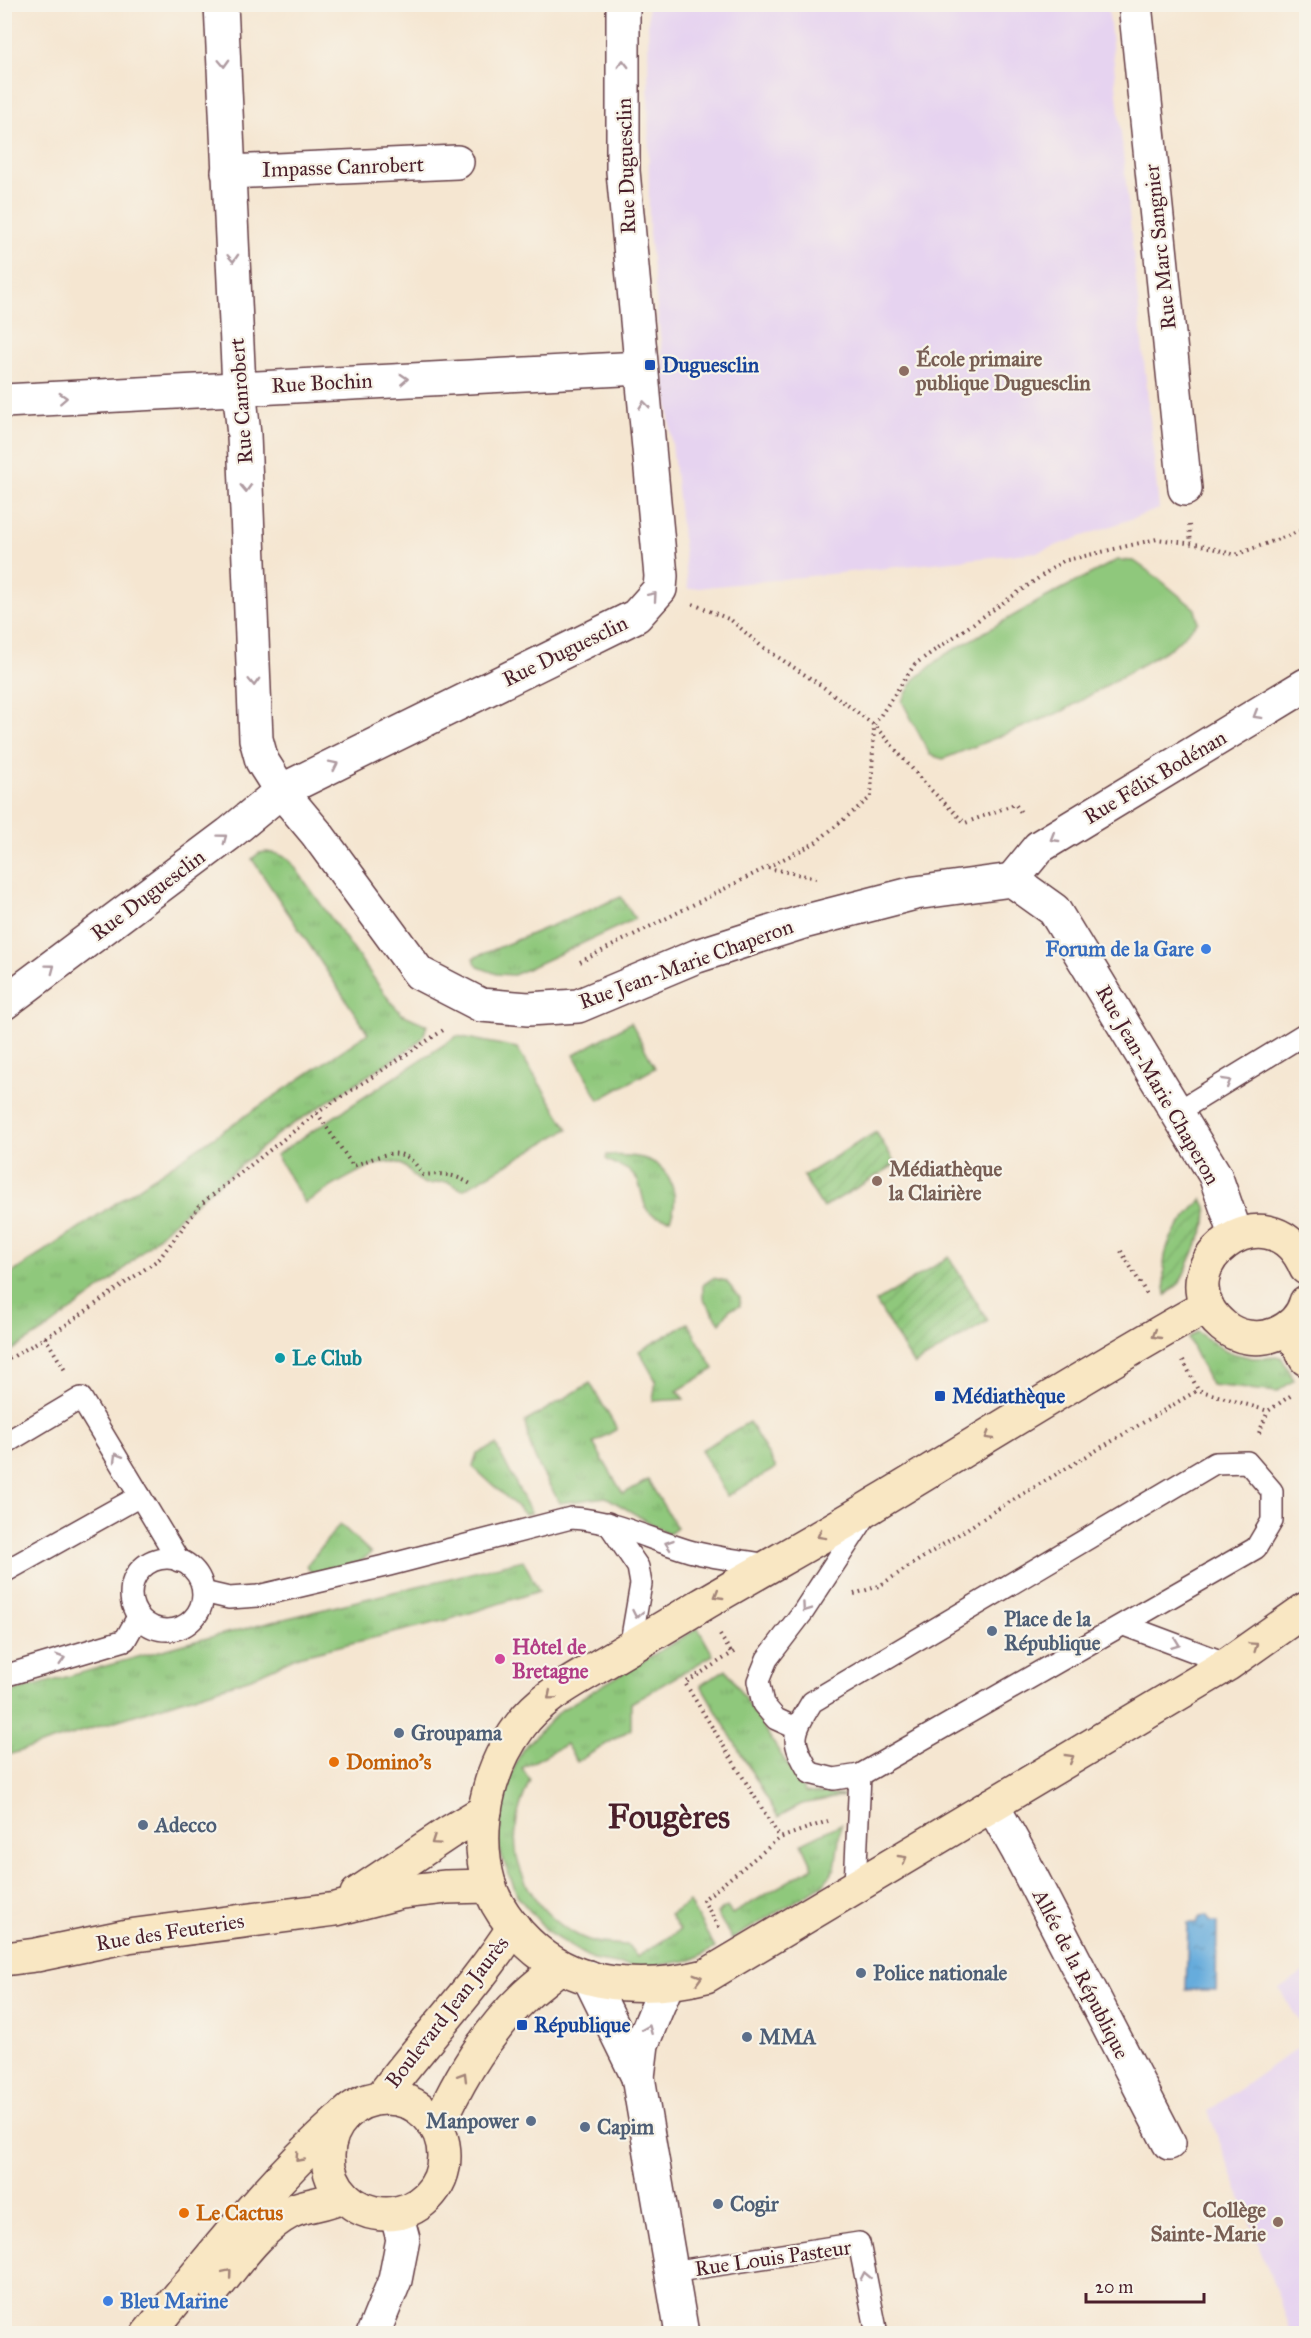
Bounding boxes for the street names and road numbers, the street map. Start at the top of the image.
street label: Rue Duguesclin [611,98,641,234]
street label: Impasse Canrobert [262,151,425,183]
street label: Rue Marc Sangnier [1138,163,1182,331]
street label: Rue Canrobert [224,337,258,465]
street label: Rue Bochin [271,367,373,399]
street label: Rue Duguesclin [498,609,632,693]
street label: Rue Félix Bodénan [1079,724,1231,830]
street label: Rue Duguesclin [86,844,210,946]
street label: Rue Jean-Marie Chaperon [575,913,797,1015]
street label: Rue Jean-Marie Chaperon [1090,981,1226,1189]
street label: Allée de la République [1027,1884,1135,2063]
street label: Rue des Feuteries [94,1907,246,1957]
street label: Boulevard Jean Jaurès [380,1931,514,2093]
street label: Rue Louis Pasteur [693,2234,853,2282]

